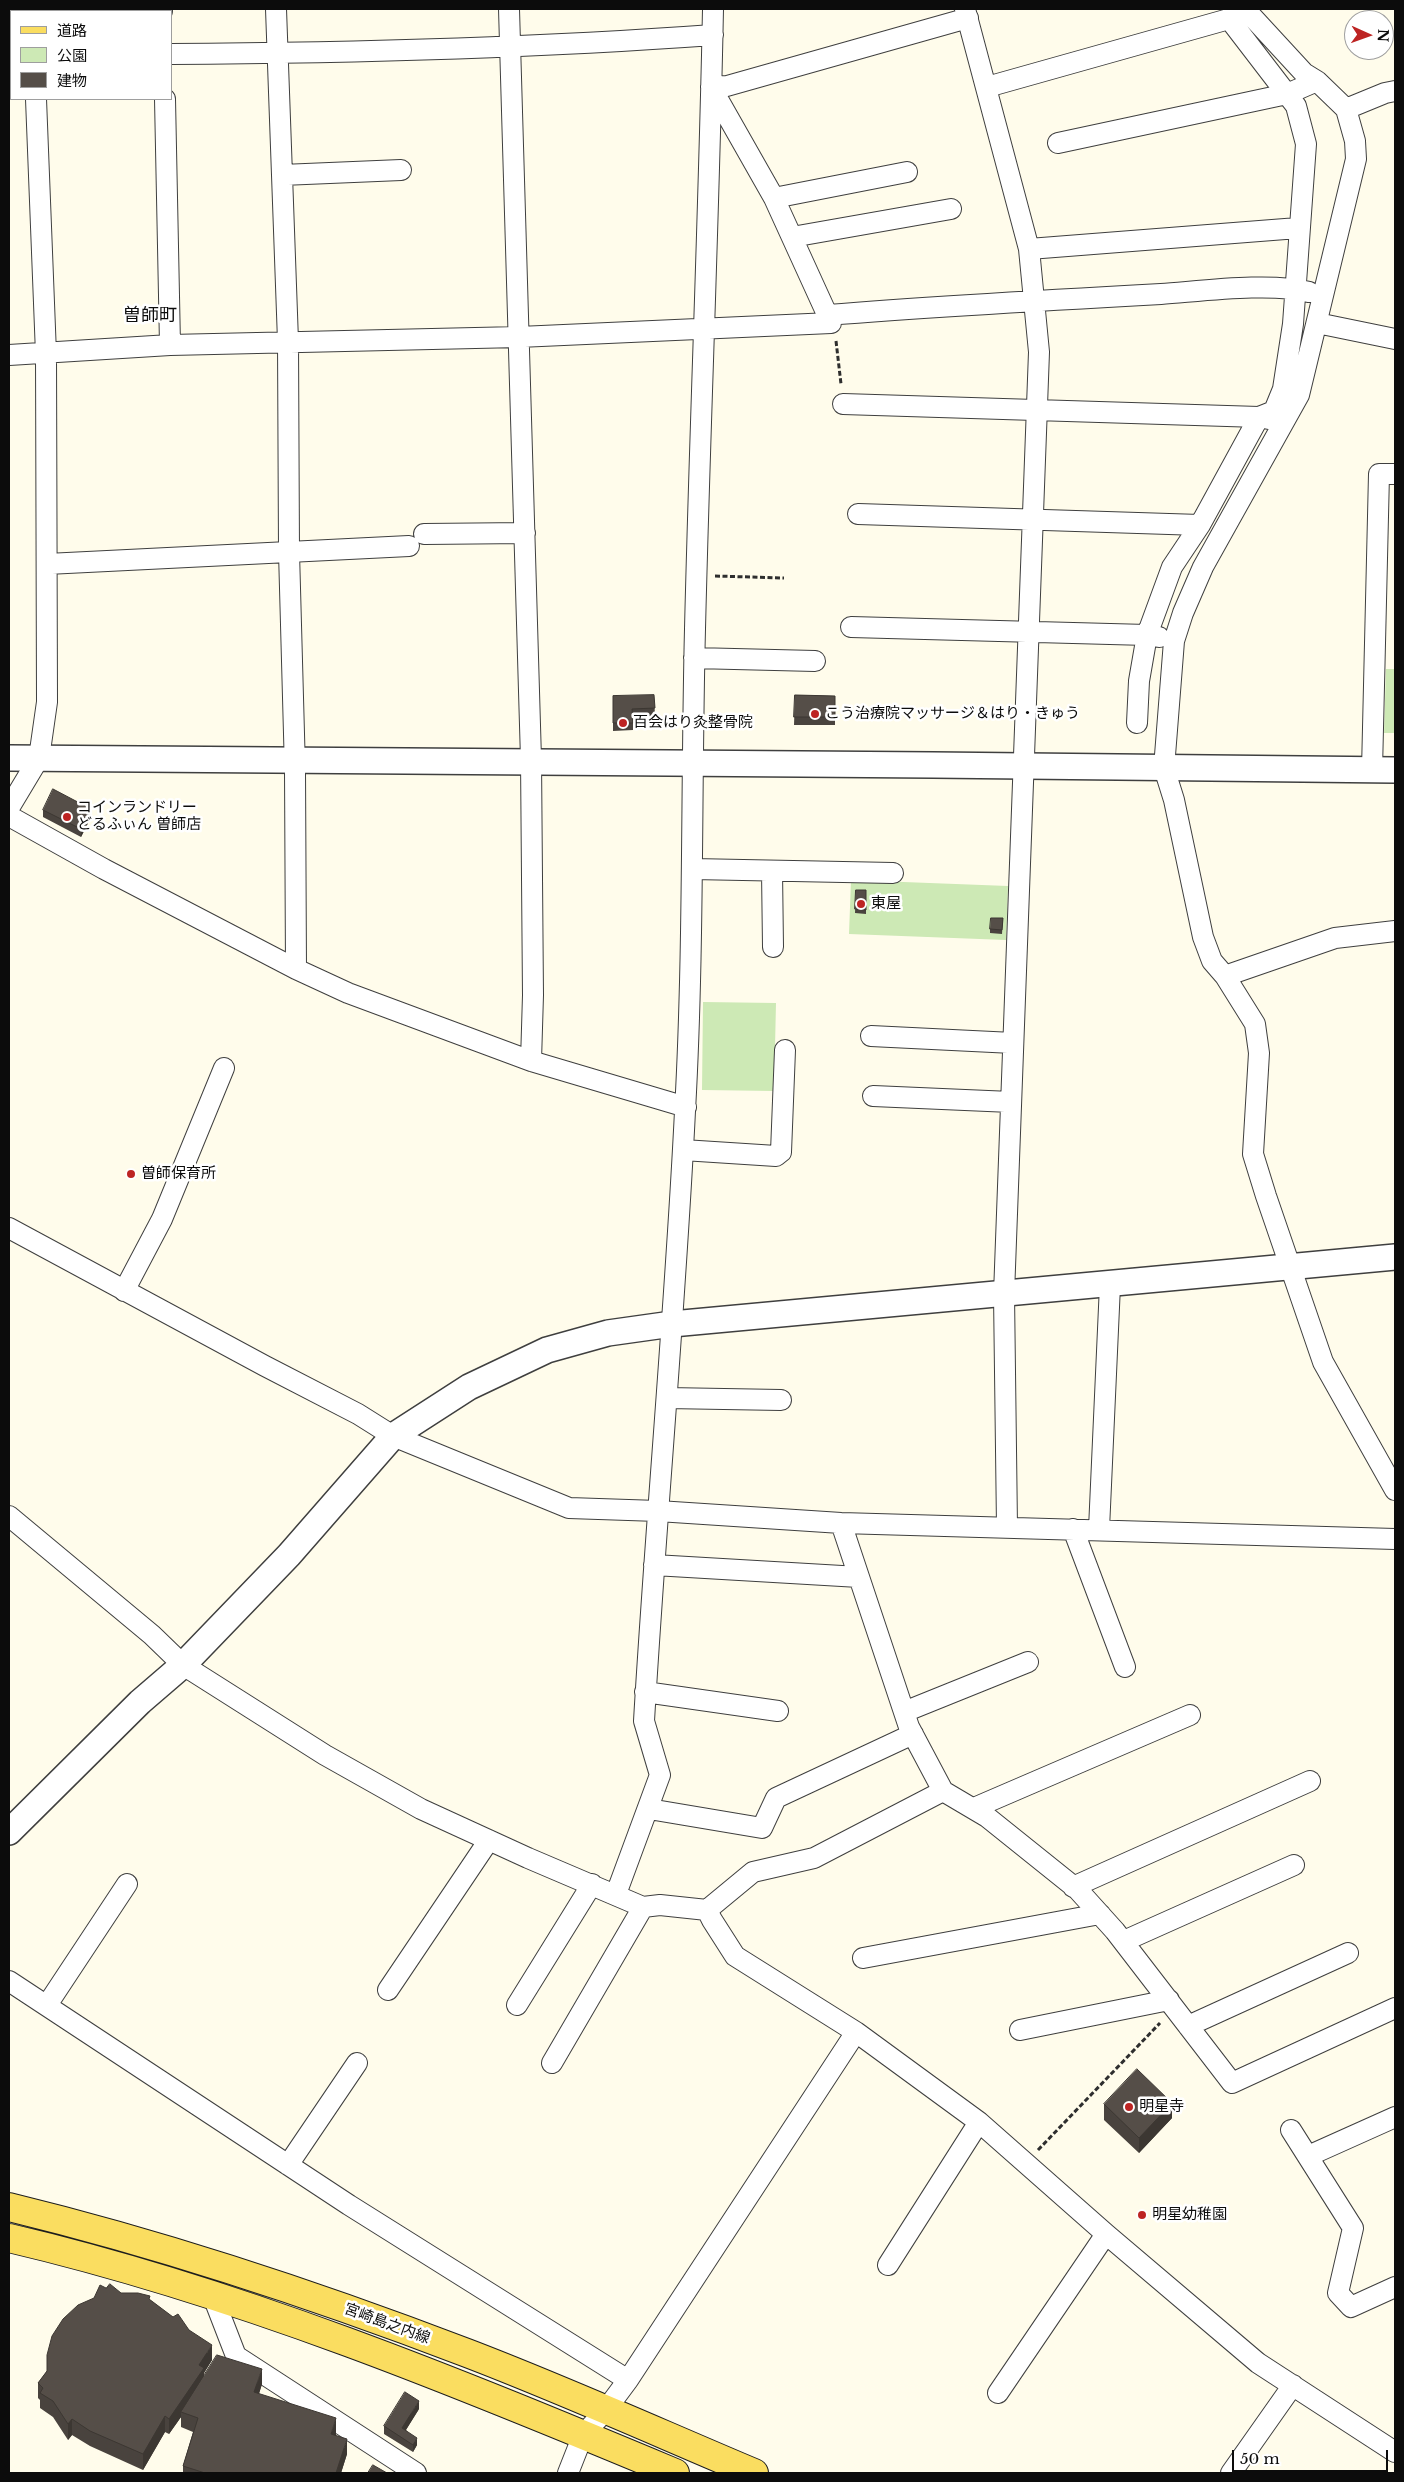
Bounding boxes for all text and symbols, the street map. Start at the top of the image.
legend [10,10,172,100]
north arrow [1344,10,1394,60]
text: 道路 [57,21,87,40]
text: N [1374,29,1392,42]
text: 公園 [57,46,87,65]
text: 建物 [57,71,87,90]
district label: 曽師町 [123,305,177,327]
place label: こう治療院マッサージ＆はり・きゅう [825,705,1080,723]
marker: こう治療院マッサージ＆はり・きゅう [809,708,821,720]
place label: 百会はり灸整骨院 [633,714,753,732]
marker: 百会はり灸整骨院 [617,717,629,729]
place label: コインランドリー どるふぃん 曽師店 [77,799,201,834]
marker: コインランドリー どるふぃん 曽師店 [61,811,73,823]
place label: 東屋 [871,895,901,913]
marker: 東屋 [855,898,867,910]
place label: 曽師保育所 [141,1165,216,1183]
marker: 曽師保育所 [125,1168,137,1180]
place label: 明星寺 [1139,2098,1184,2116]
marker: 明星寺 [1123,2101,1135,2113]
place label: 明星幼稚園 [1152,2206,1227,2224]
marker: 明星幼稚園 [1136,2209,1148,2221]
street label: 宮崎島之内線 [342,2300,432,2348]
scale bar [1234,2440,1390,2472]
text: 50 m [1240,2449,1280,2468]

